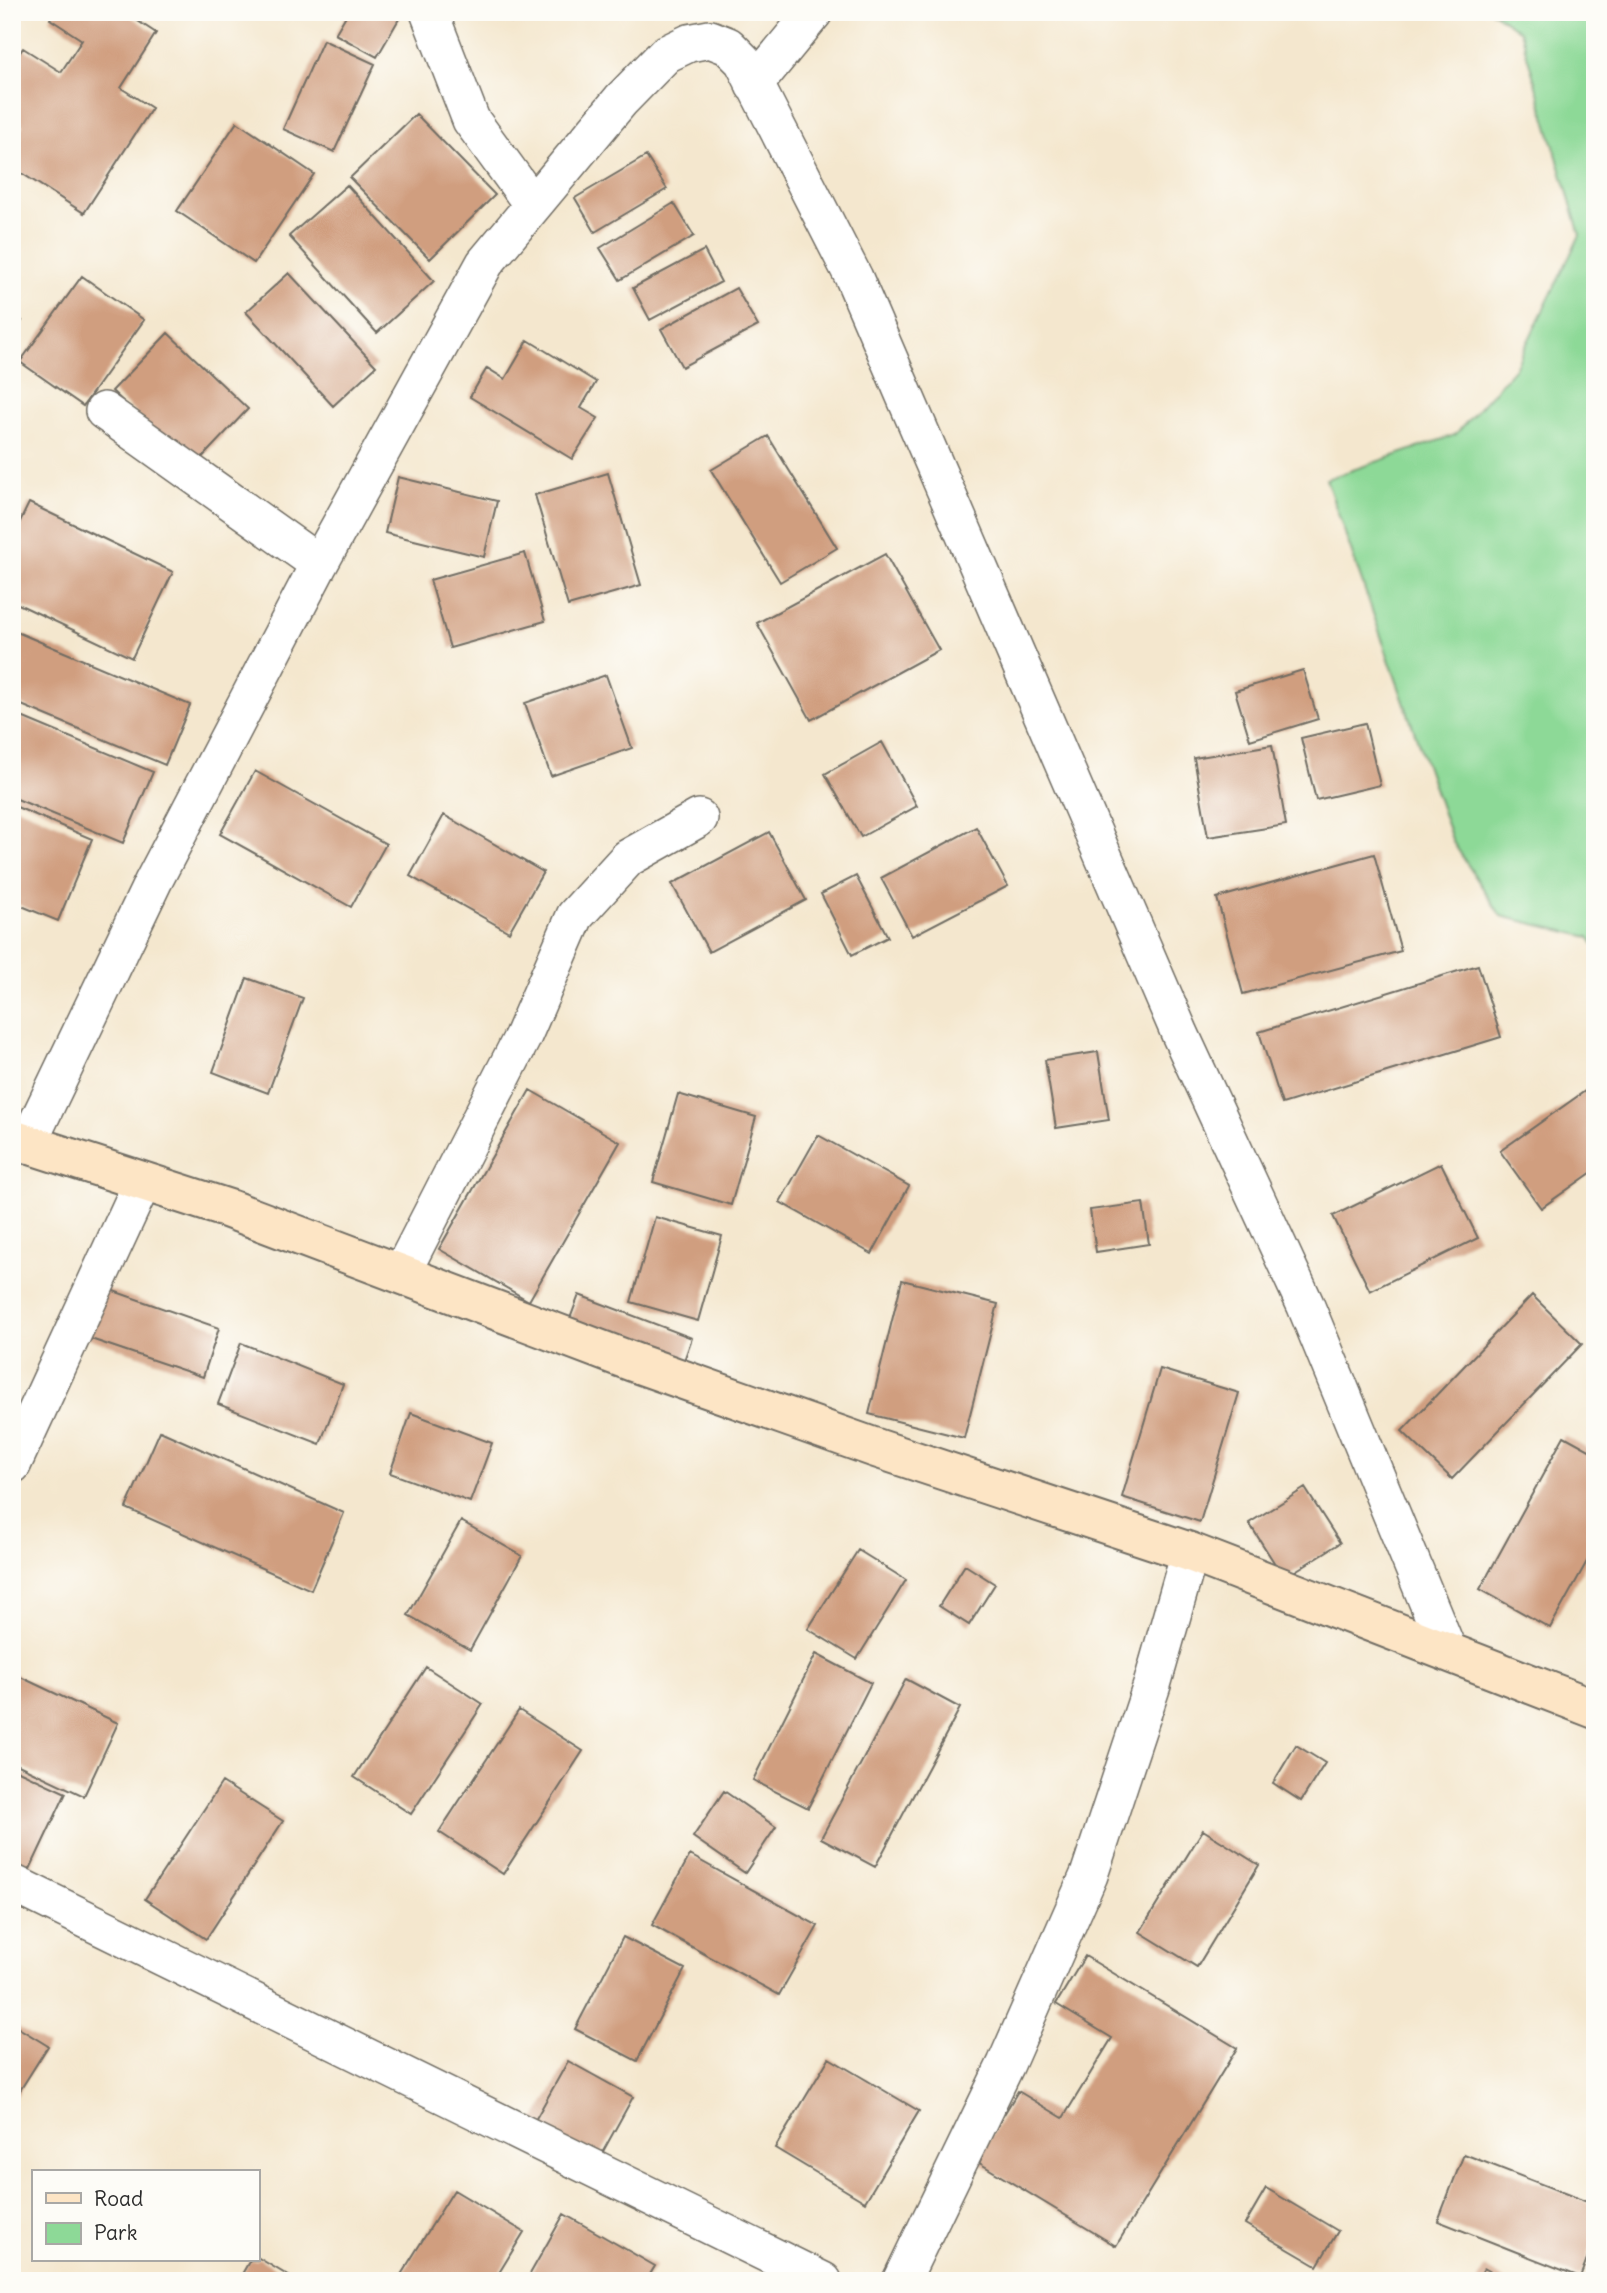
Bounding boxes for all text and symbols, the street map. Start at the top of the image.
legend [32,2170,259,2262]
text: Road [94,2185,143,2212]
text: Park [94,2219,137,2246]

